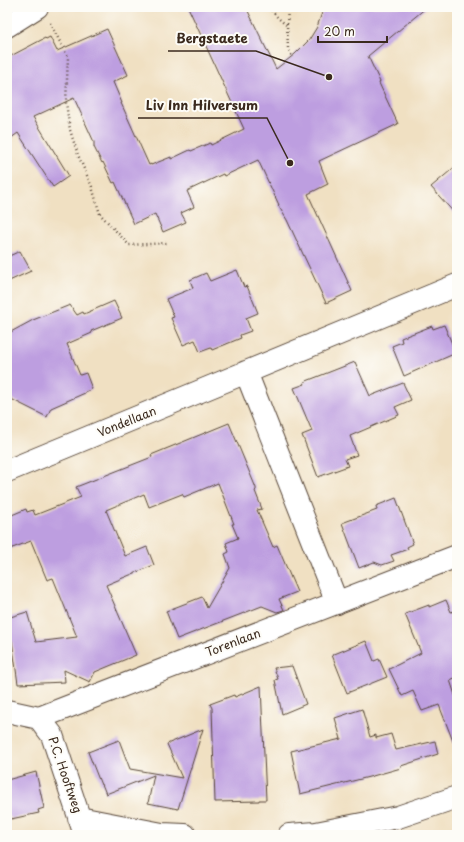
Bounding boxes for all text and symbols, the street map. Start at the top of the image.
scale bar [318,18,387,44]
text: 20 m [324,22,355,40]
callout: Bergstaete [168,26,256,51]
text: Bergstaete [176,28,248,47]
callout: Liv Inn Hilversum [138,93,267,118]
text: Liv Inn Hilversum [146,95,258,114]
street label: Vondellaan [95,401,159,441]
street label: Torenlaan [202,623,263,661]
street label: P.C. Hooftweg [44,734,87,815]

